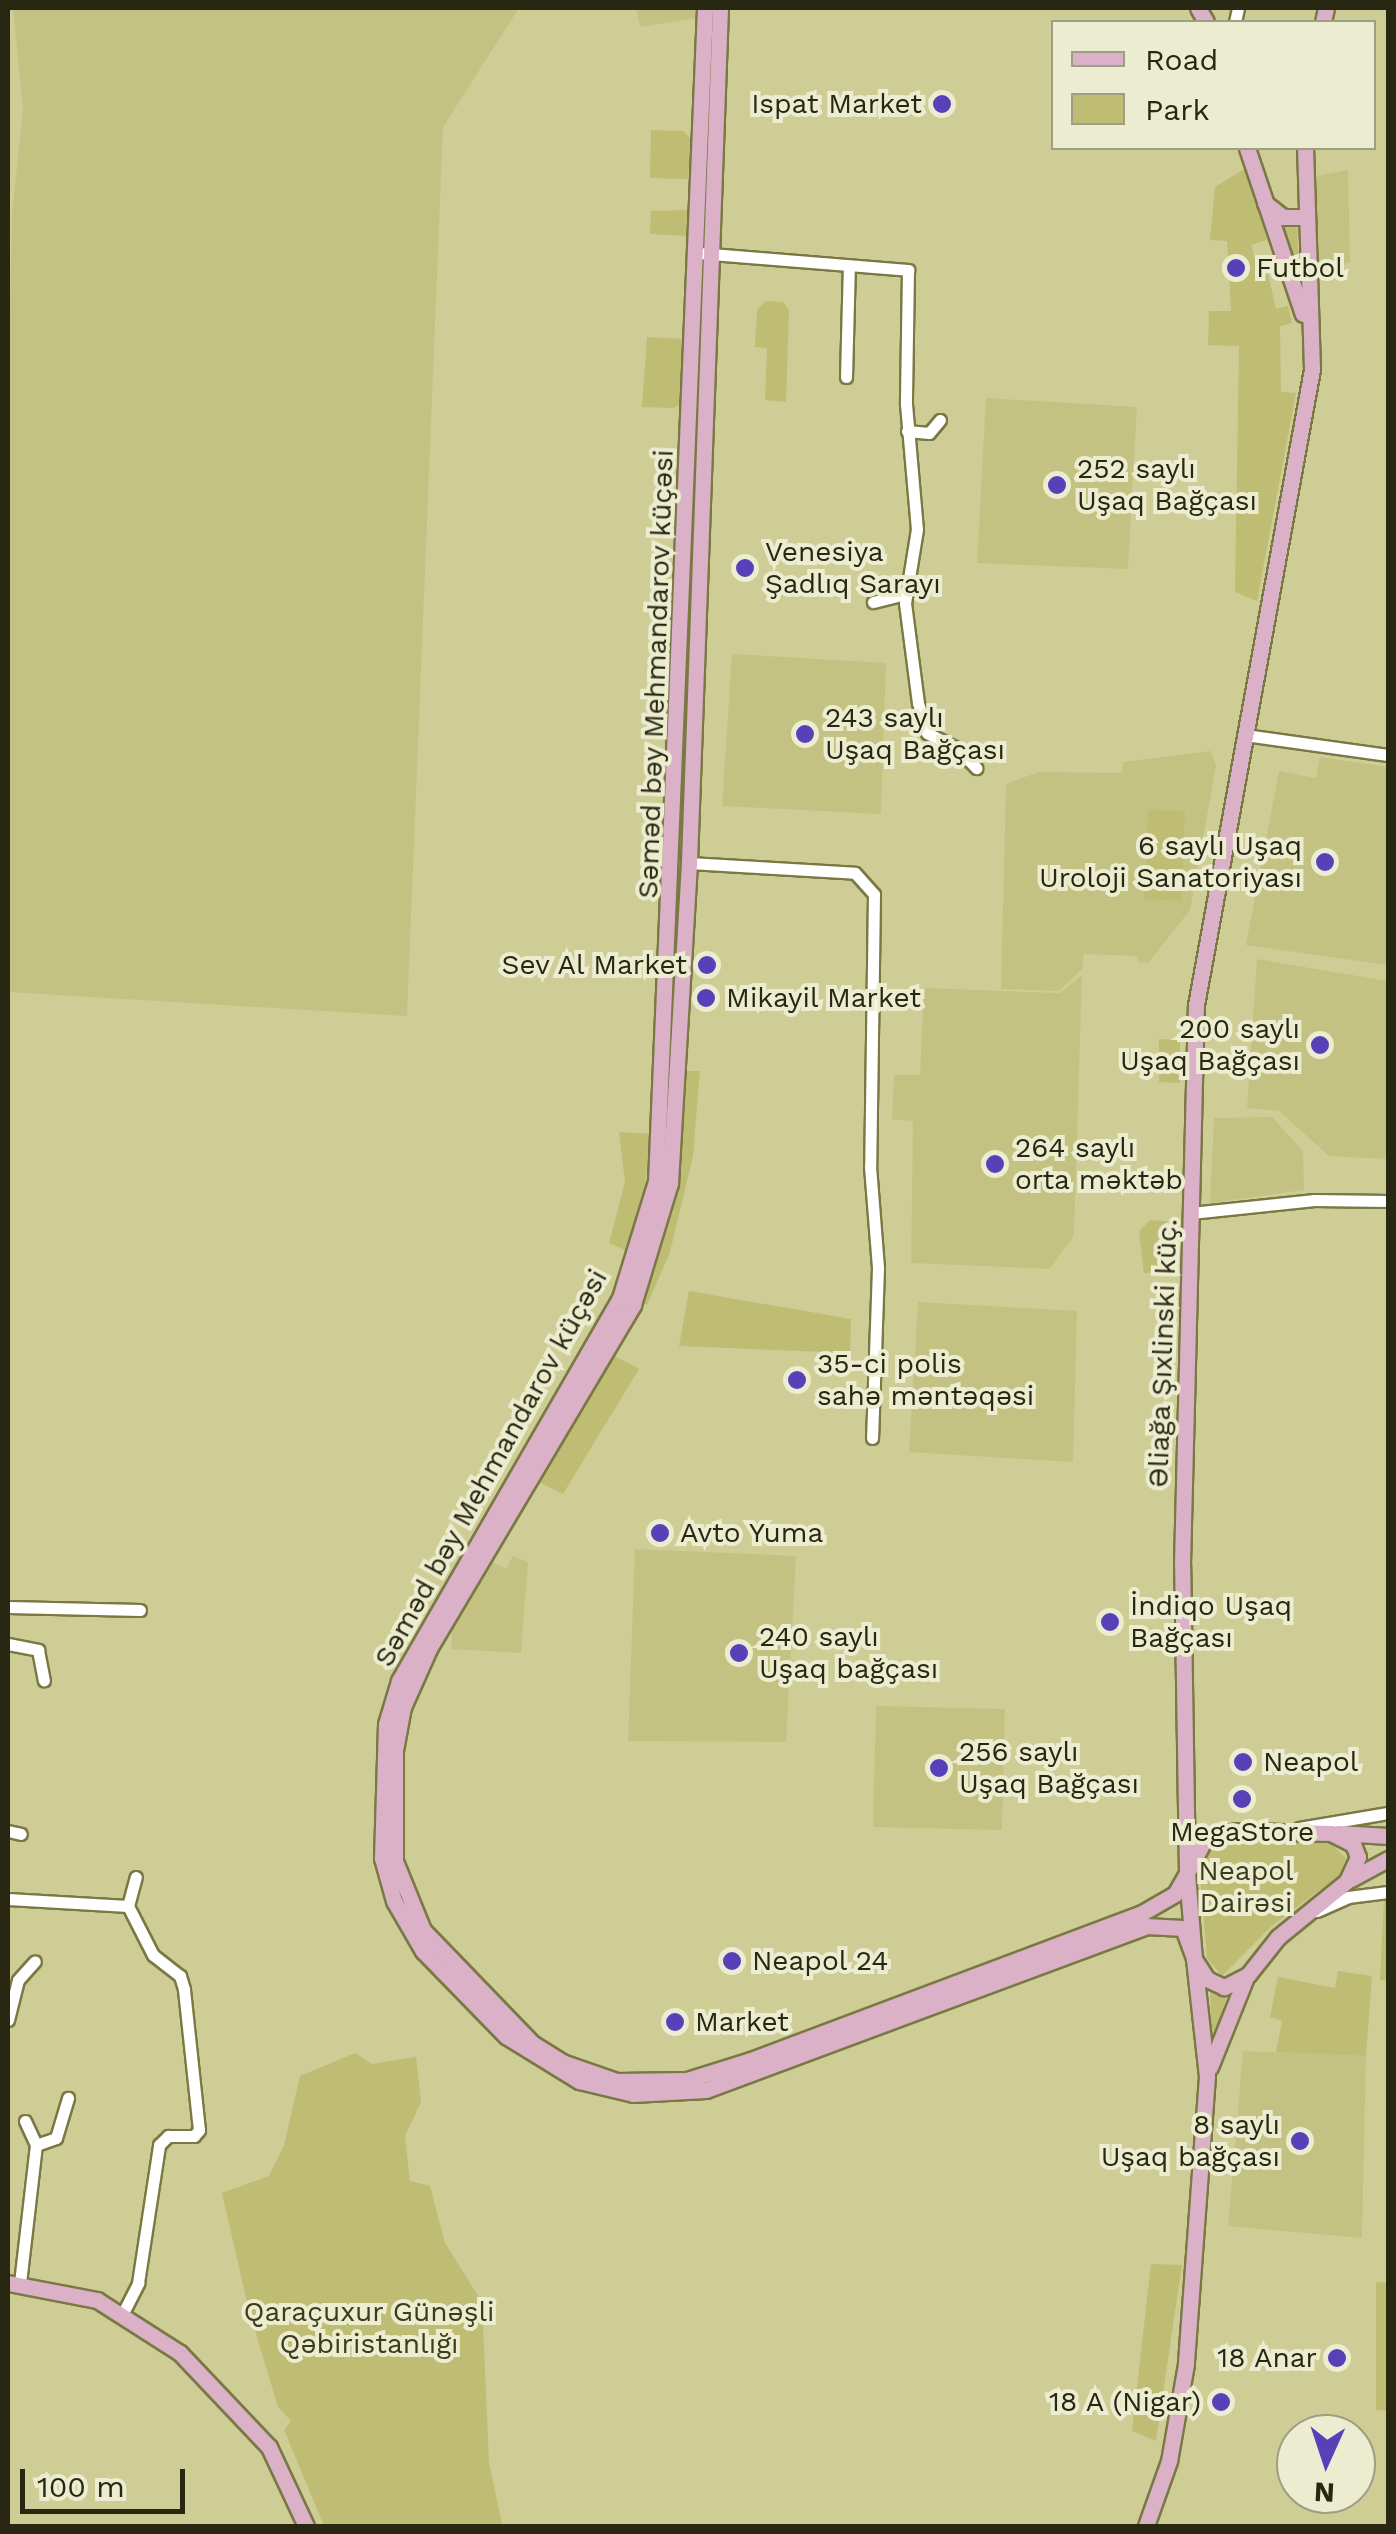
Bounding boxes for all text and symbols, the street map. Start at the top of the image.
legend [1051,20,1376,150]
text: Road [1145,42,1218,77]
place label: Ispat Market [751,87,922,121]
text: Park [1145,92,1210,127]
marker: Ispat Market [931,93,953,115]
place label: Futbol [1256,251,1344,285]
marker: Futbol [1225,257,1247,279]
street label: Səməd bəy Mehmandarov küçəsi [631,448,681,900]
place label: 252 saylı Uşaq Bağçası [1077,452,1257,518]
marker: 252 saylı Uşaq Bağçası [1046,474,1068,496]
place label: Venesiya Şadlıq Sarayı [765,535,941,601]
marker: Venesiya Şadlıq Sarayı [734,557,756,579]
place label: 243 saylı Uşaq Bağçası [825,701,1005,767]
marker: 243 saylı Uşaq Bağçası [794,723,816,745]
place label: 6 saylı Uşaq Uroloji Sanatoriyası [1039,829,1302,895]
marker: 6 saylı Uşaq Uroloji Sanatoriyası [1312,849,1338,875]
place label: Sev Al Market [499,948,687,982]
marker: Sev Al Market [696,954,718,976]
place label: Mikayil Market [726,981,922,1015]
marker: Mikayil Market [695,987,717,1009]
place label: 200 saylı Uşaq Bağçası [1120,1012,1300,1078]
marker: 200 saylı Uşaq Bağçası [1309,1034,1331,1056]
place label: 264 saylı orta məktəb [1015,1131,1184,1197]
marker: 264 saylı orta məktəb [984,1153,1006,1175]
street label: Əliağa Şıxlinski küç. [1142,1218,1184,1488]
street label: Səməd bəy Mehmandarov küçəsi [367,1263,615,1673]
place label: 35-ci polis sahə məntəqəsi [817,1347,1034,1413]
marker: 35-ci polis sahə məntəqəsi [786,1369,808,1391]
place label: Avto Yuma [680,1516,825,1550]
marker: Avto Yuma [649,1522,671,1544]
place label: İndiqo Uşaq Bağçası [1130,1589,1292,1655]
marker: İndiqo Uşaq Bağçası [1099,1611,1121,1633]
place label: 240 saylı Uşaq bağçası [759,1620,938,1686]
marker: 240 saylı Uşaq bağçası [728,1642,750,1664]
place label: 256 saylı Uşaq Bağçası [959,1735,1139,1801]
place label: Neapol [1263,1745,1358,1779]
marker: Neapol [1232,1751,1254,1773]
marker: 256 saylı Uşaq Bağçası [928,1757,950,1779]
marker: MegaStore [1231,1788,1253,1810]
place label: MegaStore [1170,1815,1314,1849]
park label: Neapol Dairəsi [1198,1854,1294,1920]
place label: Neapol 24 [752,1944,889,1978]
marker: Neapol 24 [721,1950,743,1972]
place label: Market [695,2005,789,2039]
marker: Market [664,2011,686,2033]
place label: 8 saylı Uşaq bağçası [1101,2108,1280,2174]
marker: 8 saylı Uşaq bağçası [1289,2130,1311,2152]
park label: Qaraçuxur Günəşli Qəbiristanlığı [243,2295,495,2361]
place label: 18 Anar [1216,2341,1317,2375]
marker: 18 Anar [1326,2347,1348,2369]
place label: 18 A (Nigar) [1047,2385,1201,2419]
marker: 18 A (Nigar) [1210,2391,1232,2413]
north arrow [1276,2414,1376,2514]
scale bar [25,2449,190,2511]
text: 100 m [37,2469,125,2504]
text: N [1313,2475,1336,2509]

